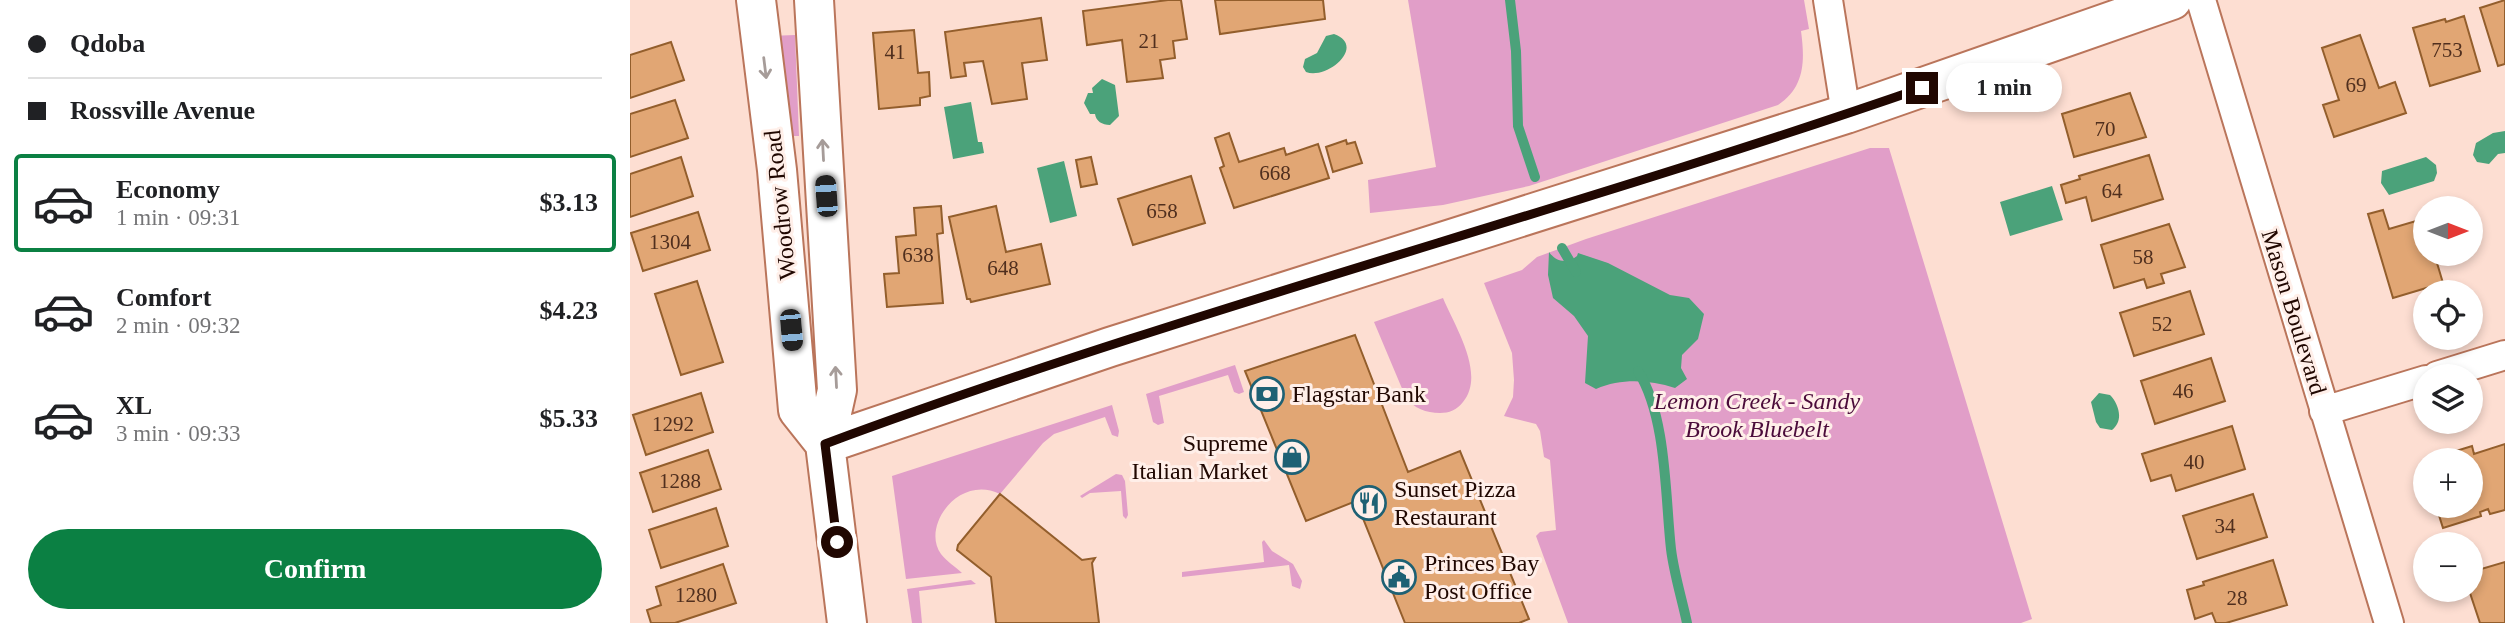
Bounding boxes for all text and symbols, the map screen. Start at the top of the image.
text: Qdoba [70,29,145,58]
house number: 21 [1139,29,1160,53]
house number: 753 [2431,38,2463,62]
house number: 41 [885,40,906,64]
one-way arrow [758,56,771,79]
callout: 1 min [1946,64,2062,112]
route end [1906,72,1938,104]
house number: 69 [2346,73,2367,97]
text: 1 min [1976,75,2032,100]
text: Rossville Avenue [70,96,255,125]
house number: 70 [2095,117,2116,141]
street label: Woodrow Road [759,129,801,281]
one-way arrow [817,139,830,162]
house number: 668 [1259,161,1291,185]
icon: car [32,172,95,235]
car [815,174,838,218]
text: Economy [116,175,220,204]
house number: 64 [2102,179,2123,203]
text: $3.13 [540,188,598,217]
north arrow [2413,196,2483,266]
map controls [2413,196,2483,602]
house number: 658 [1146,199,1178,223]
text: 1 min · 09:31 [116,205,241,230]
street label: Mason Boulevard [2257,226,2331,398]
house number: 1304 [649,230,692,254]
house number: 638 [902,243,934,267]
house number: 58 [2133,245,2154,269]
house number: 648 [987,256,1019,280]
icon: car [32,280,95,343]
button: locate [2413,280,2483,350]
text: Comfort [116,283,211,312]
text: $4.23 [540,296,598,325]
car [779,308,804,352]
house number: 52 [2152,312,2173,336]
text: 2 min · 09:32 [116,313,241,338]
button: layers [2413,364,2483,434]
one-way arrow [830,366,843,389]
bank icon: Flagstar Bank [1248,375,1286,413]
house number: 46 [2173,379,2194,403]
place label: Flagstar Bank [1292,381,1426,407]
icon: car [32,388,95,451]
park label: Lemon Creek - Sandy Brook Bluebelt [1653,388,1861,442]
text: XL [116,391,152,420]
text: $5.33 [540,404,598,433]
house number: 1292 [652,412,694,436]
text: 3 min · 09:33 [116,421,241,446]
place label: Supreme Italian Market [1131,430,1268,484]
shop icon: Supreme Italian Market [1273,438,1311,476]
button: + [2413,448,2483,518]
house number: 40 [2184,450,2205,474]
house number: 1288 [659,469,701,493]
place label: Sunset Pizza Restaurant [1394,476,1516,530]
restaurant icon: Sunset Pizza Restaurant [1350,484,1388,522]
house number: 34 [2215,514,2236,538]
route start [821,526,853,558]
button: Confirm [28,529,602,609]
button: − [2413,532,2483,602]
place label: Princes Bay Post Office [1424,550,1539,604]
public building icon: Princes Bay Post Office [1380,558,1418,596]
house number: 1280 [675,583,717,607]
house number: 28 [2227,586,2248,610]

